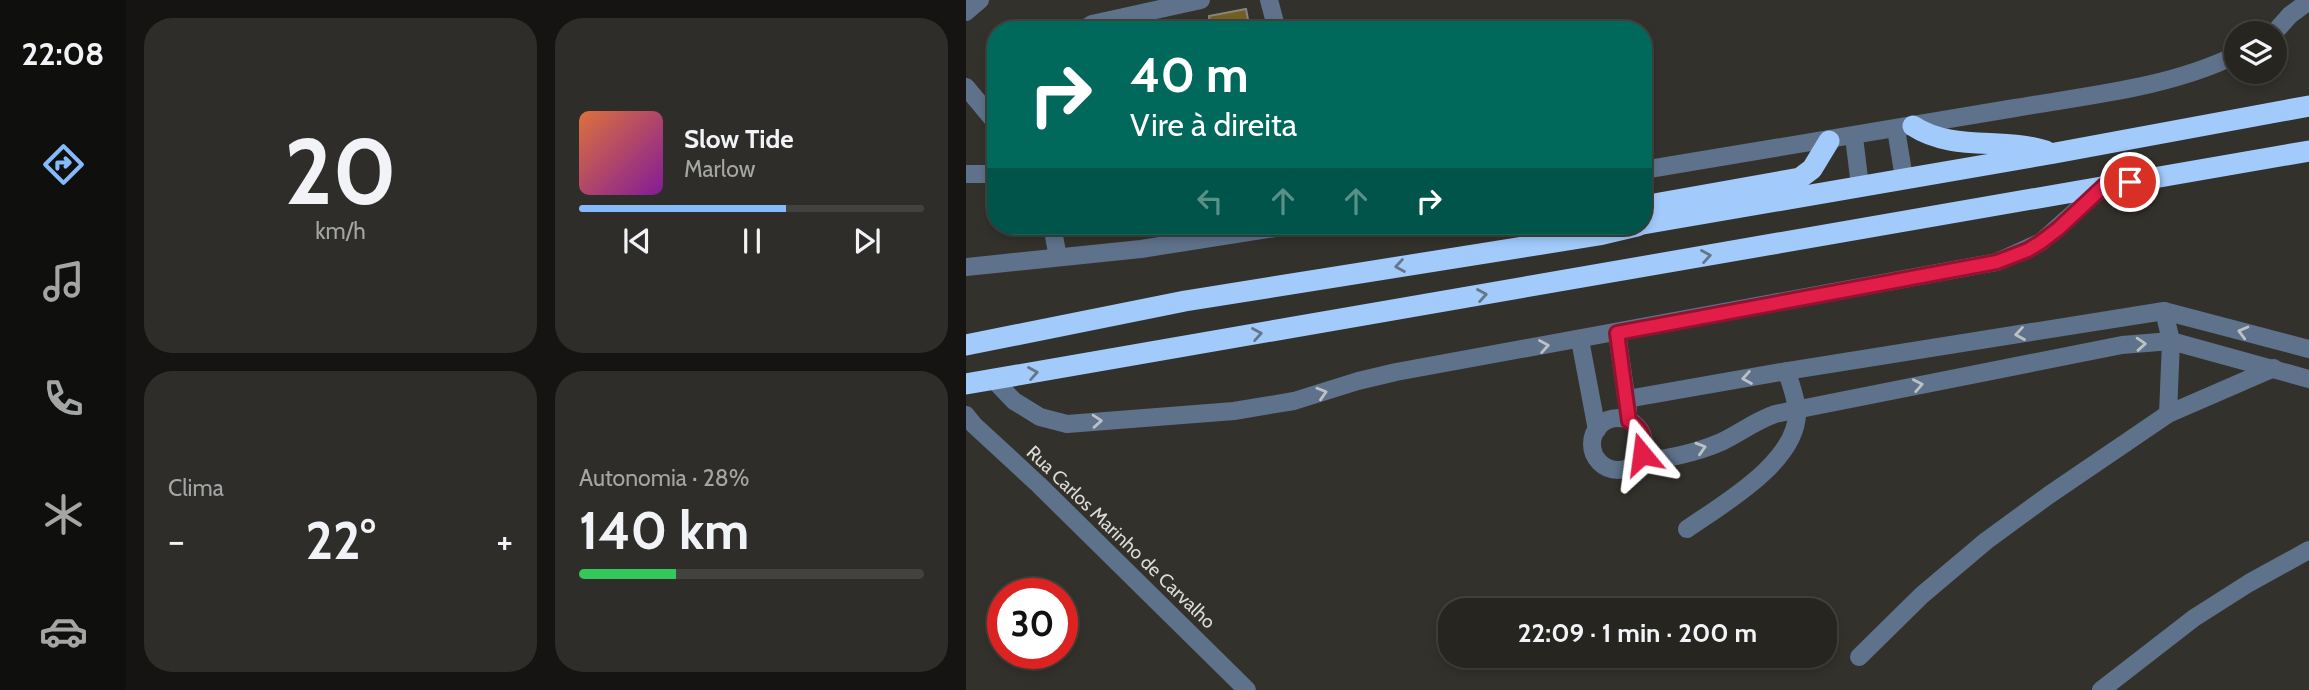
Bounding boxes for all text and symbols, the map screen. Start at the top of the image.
map controls [2224,21,2287,84]
button: layers [2224,21,2287,84]
text: 22:08 [22,34,104,73]
text: 40 m [1130,45,1249,104]
icon: right [1015,49,1106,140]
text: Vire à direita [1130,105,1297,144]
text: 20 [284,116,397,227]
text: Slow Tide [684,123,794,155]
icon: directions [39,140,88,189]
pin [2100,152,2160,212]
text: Marlow [684,155,755,183]
icon: arrive [2111,163,2149,201]
icon: left [1191,182,1229,220]
icon: ahead [1264,182,1302,220]
icon: ahead [1337,182,1375,220]
icon: right [1410,182,1448,220]
text: km/h [315,217,366,245]
icon: previous [618,222,656,260]
icon: pause [733,222,771,260]
icon: next [848,222,886,260]
one-way arrow [1700,249,1712,264]
icon: music [39,257,88,306]
one-way arrow [1395,258,1406,273]
one-way arrow [1476,288,1487,303]
one-way arrow [2014,326,2026,341]
one-way arrow [2237,326,2249,340]
one-way arrow [1252,327,1263,342]
one-way arrow [2136,336,2147,351]
one-way arrow [1538,340,1550,355]
one-way arrow [1027,366,1039,381]
one-way arrow [1741,370,1753,385]
icon: phone [39,374,88,423]
one-way arrow [1912,379,1924,394]
one-way arrow [1316,387,1328,402]
one-way arrow [1092,414,1103,429]
position arrow [1605,417,1679,491]
street label: Rua Carlos Marinho de Carvalho [1022,441,1220,633]
one-way arrow [1695,442,1707,457]
text: Autonomia · 28% [579,464,749,492]
text: Clima [168,474,224,502]
icon: climate [39,490,88,539]
text: 140 km [579,499,749,562]
text: 22° [305,509,376,572]
text: − [168,517,185,564]
text: + [496,517,513,564]
speed limit sign: 30 [987,578,1078,669]
icon: car [39,607,88,656]
text: 22:09 · 1 min · 200 m [1518,617,1757,649]

